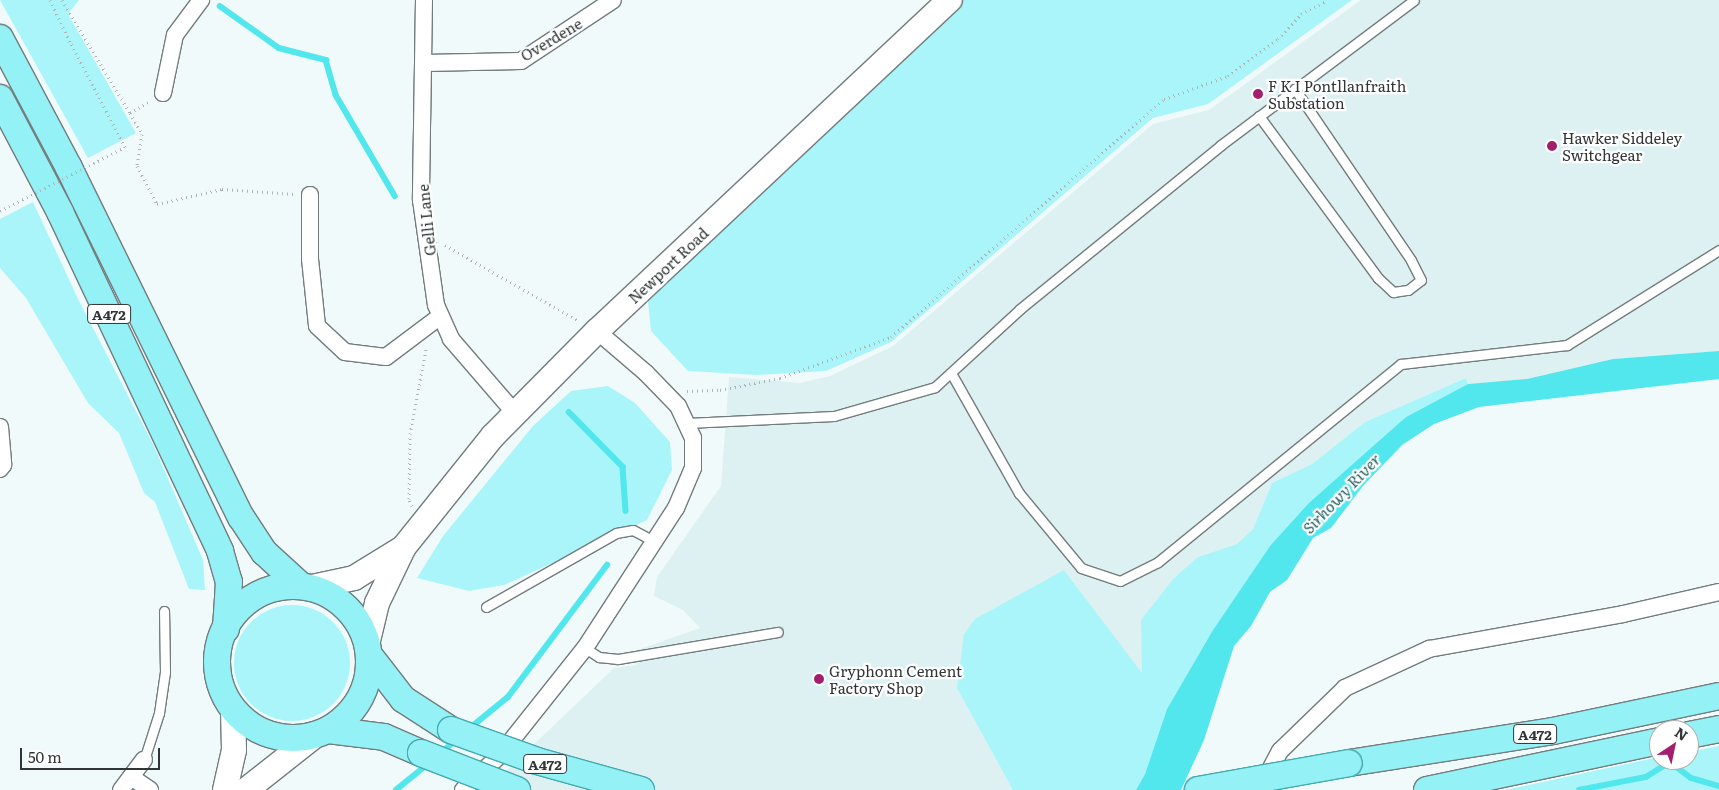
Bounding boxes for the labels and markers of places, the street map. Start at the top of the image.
place label: F K I Pontllanfraith Substation [1268,76,1406,111]
marker: F K I Pontllanfraith Substation [1252,88,1264,100]
place label: Hawker Siddeley Switchgear [1562,128,1682,163]
marker: Hawker Siddeley Switchgear [1546,140,1558,152]
place label: Gryphonn Cement Factory Shop [829,661,962,696]
marker: Gryphonn Cement Factory Shop [813,673,825,685]

